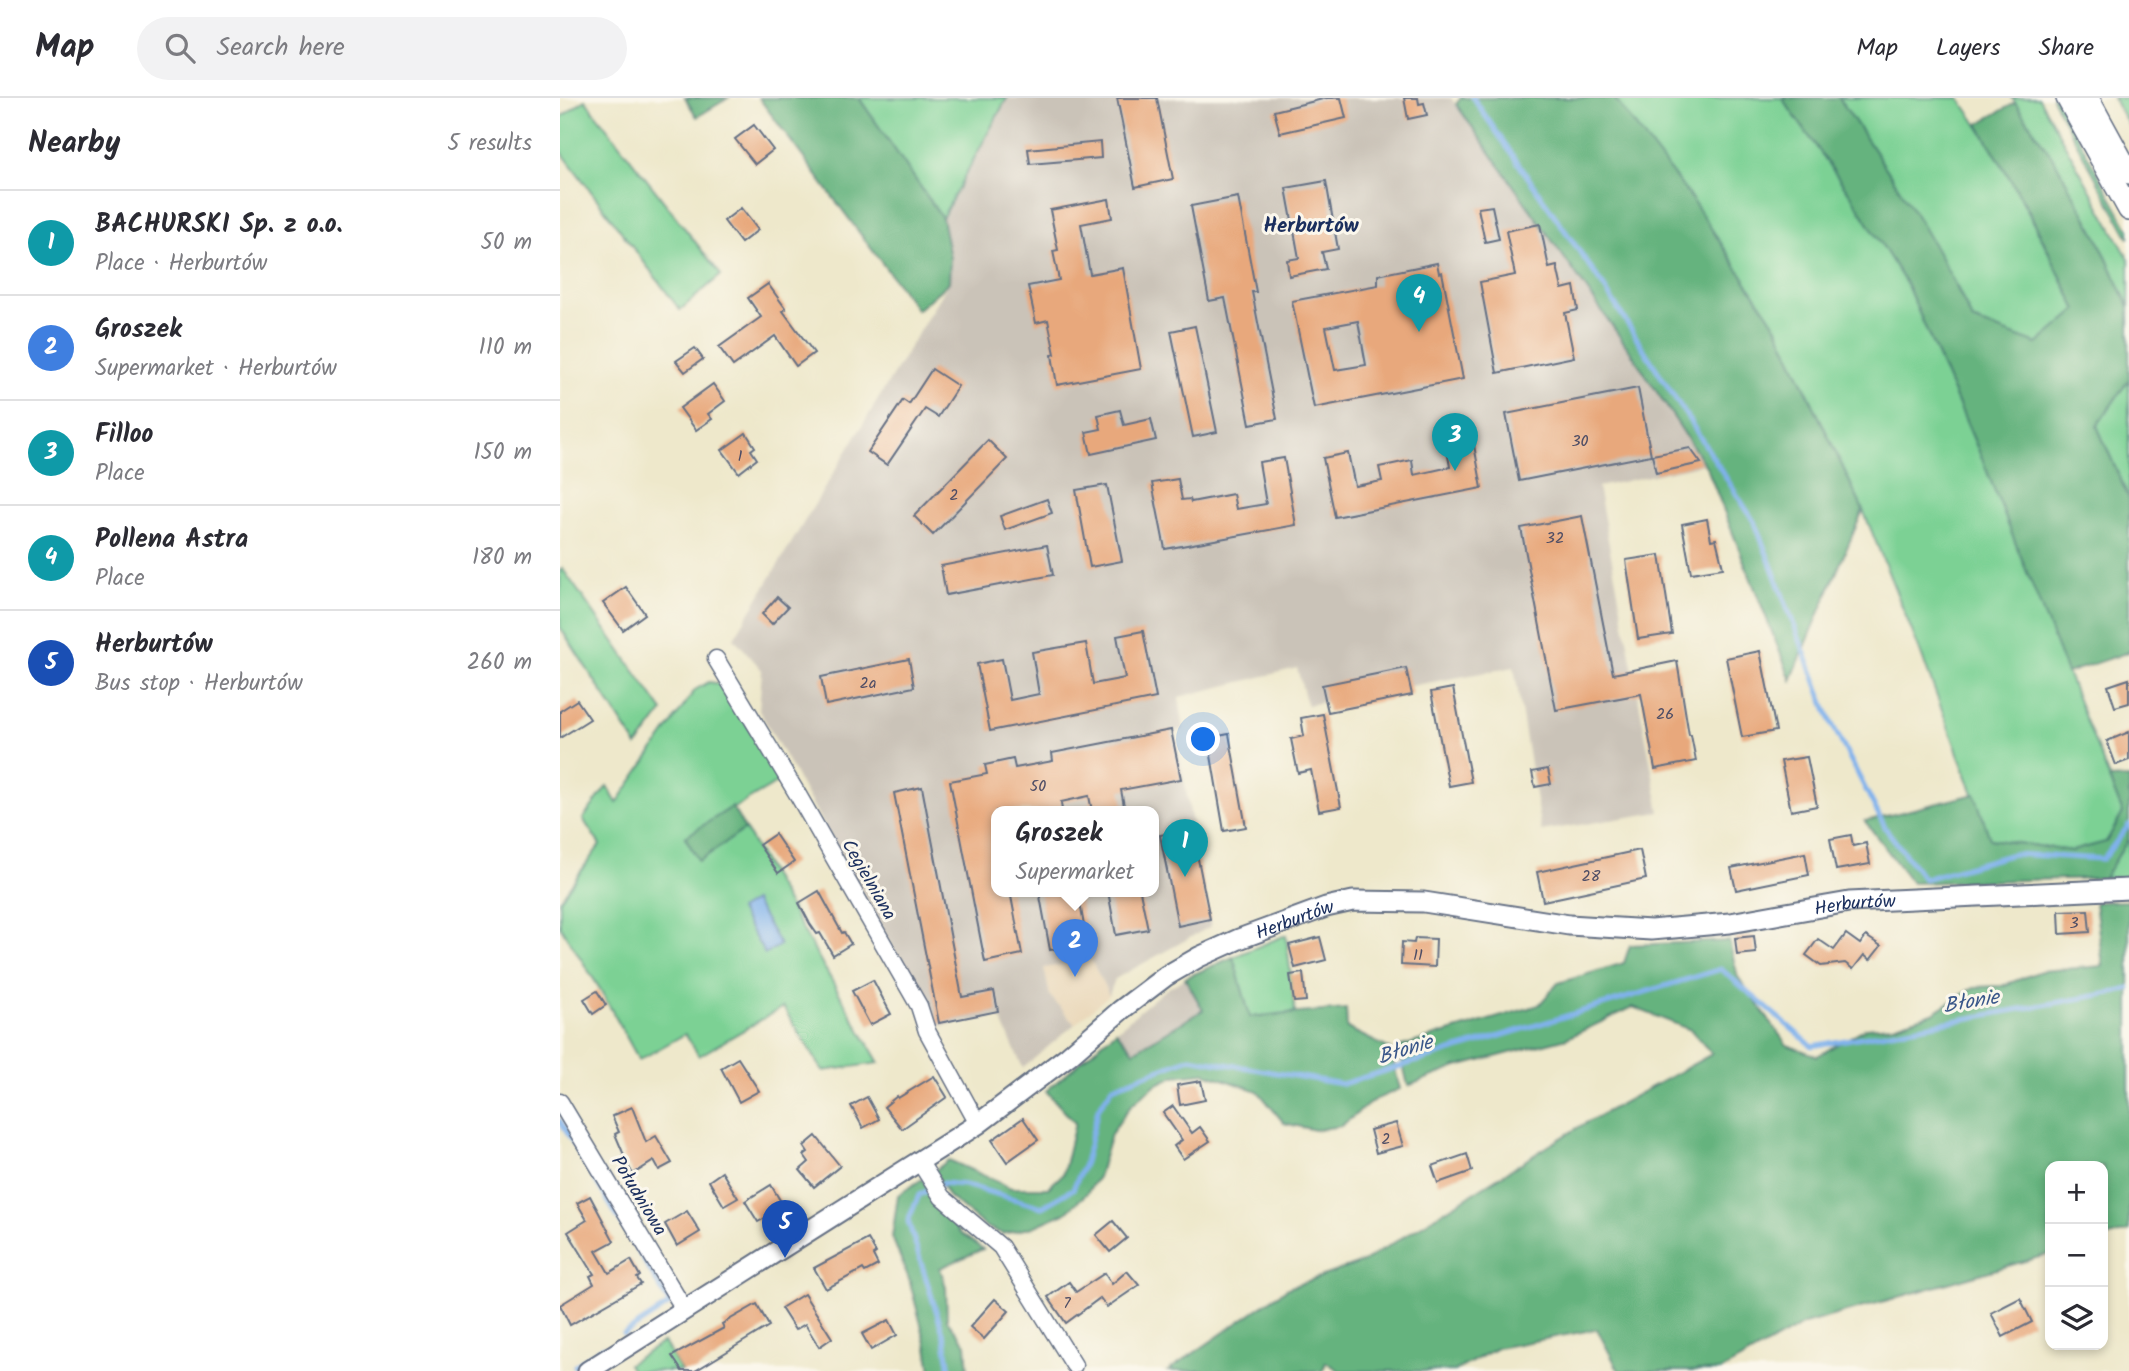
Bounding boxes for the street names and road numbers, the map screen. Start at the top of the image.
street label: Cegielniana [833,834,904,926]
street label: Herburtów [1812,887,1896,925]
street label: Herburtów [1252,893,1337,949]
street label: Południowa [602,1150,674,1242]

